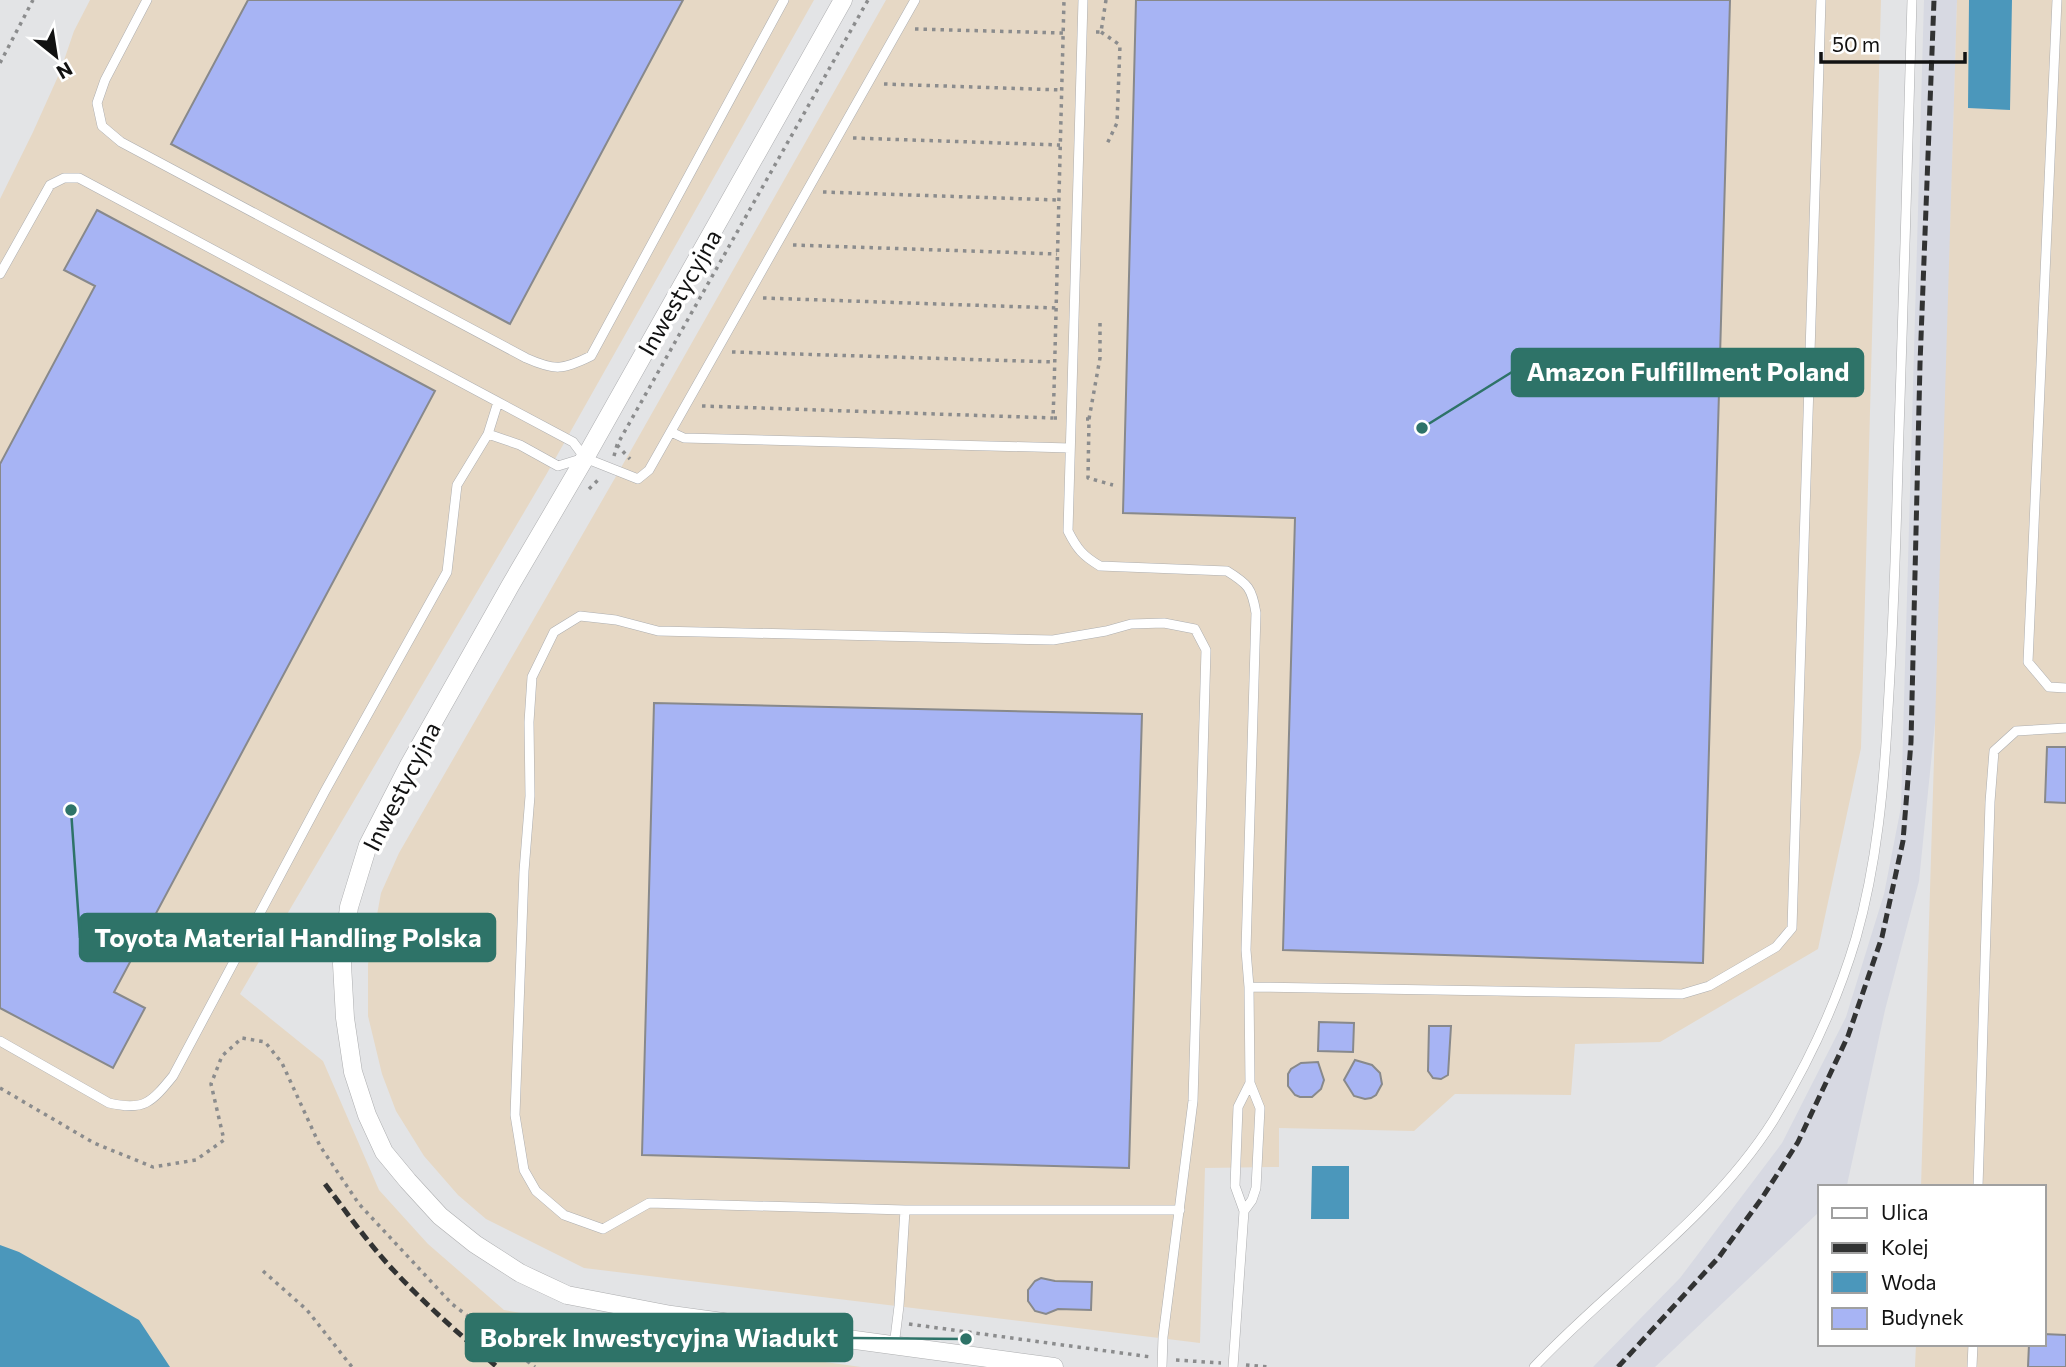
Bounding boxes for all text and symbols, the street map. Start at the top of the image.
north arrow [21,21,91,91]
scale bar [1821,21,1965,65]
text: 50 m [1832,31,1880,56]
text: N [53,58,77,85]
street label: Inwestycyjna [631,224,727,360]
callout: Amazon Fulfillment Poland [1512,349,1863,396]
text: Amazon Fulfillment Poland [1526,355,1850,386]
street label: Inwestycyjna [356,717,446,855]
callout: Toyota Material Handling Polska [80,914,495,961]
text: Toyota Material Handling Polska [94,921,482,952]
legend [1818,1185,2045,1346]
text: Ulica [1881,1199,1928,1224]
text: Kolej [1881,1234,1929,1259]
text: Woda [1881,1269,1937,1294]
text: Budynek [1881,1304,1964,1329]
callout: Bobrek Inwestycyjna Wiadukt [466,1314,852,1361]
text: Bobrek Inwestycyjna Wiadukt [480,1321,838,1352]

